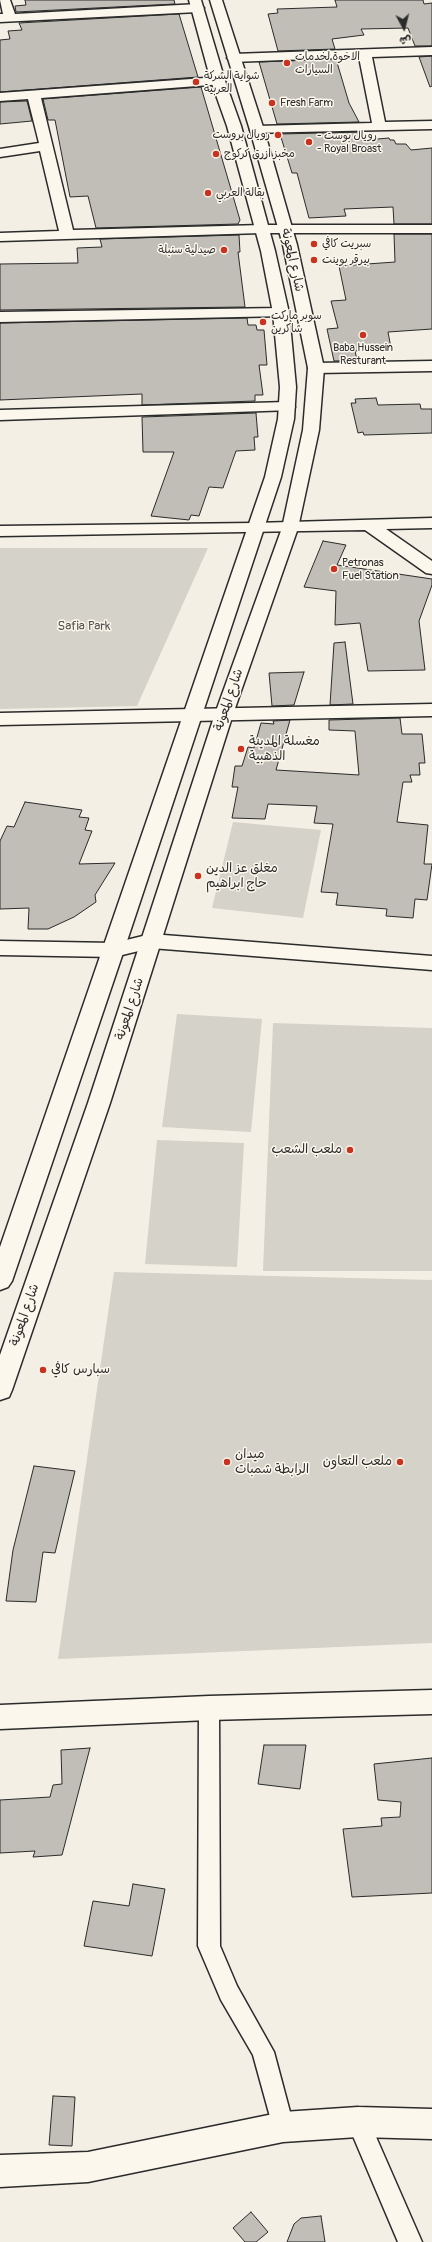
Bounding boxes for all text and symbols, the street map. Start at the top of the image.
north arrow [384,8,424,48]
text: ش [399,33,412,48]
place label: الاخوة لخدمات السيارات [295,50,360,76]
marker: الاخوة لخدمات السيارات [282,58,292,68]
place label: شواية الشركة العربية [204,69,260,95]
marker: شواية الشركة العربية [191,77,201,87]
place label: Fresh Farm [280,96,333,110]
marker: Fresh Farm [267,98,277,108]
place label: رويال بروست [212,128,270,142]
place label: - رويال بوست - Royal Broast [317,129,381,155]
marker: رويال بروست [273,130,283,140]
marker: - رويال بوست - Royal Broast [304,137,314,147]
place label: مخبز ازرق كركوج [224,147,295,161]
marker: مخبز ازرق كركوج [211,149,221,159]
place label: بقالة العربي [216,186,265,200]
marker: بقالة العربي [203,188,213,198]
street label: شارع المعونة [277,227,307,293]
place label: سبريت كافي [322,237,371,251]
marker: سبريت كافي [309,239,319,249]
place label: صيدلية سنبلة [158,243,216,257]
marker: صيدلية سنبلة [219,245,229,255]
place label: بيرقر بوينت [322,253,370,267]
marker: بيرقر بوينت [309,255,319,265]
place label: سوبر ماركت شاكرين [271,309,322,335]
marker: سوبر ماركت شاكرين [258,317,268,327]
marker: Baba Hussein Resturant [358,330,368,340]
place label: Baba Hussein Resturant [333,341,393,367]
place label: Petronas Fuel Station [342,556,399,582]
marker: Petronas Fuel Station [329,564,339,574]
park label: Safia Park [58,619,110,635]
street label: شارع المعونة [211,667,247,733]
place label: مغسلة المدينة الذهبية [249,734,320,765]
marker: مغسلة المدينة الذهبية [236,744,246,754]
place label: مغلق عز الدين حاج ابراهيم [206,861,278,892]
marker: مغلق عز الدين حاج ابراهيم [193,871,203,881]
street label: شارع المعونة [113,976,147,1042]
place label: ملعب الشعب [272,1142,342,1158]
marker: ملعب الشعب [345,1145,355,1155]
street label: شارع المعونة [7,1282,43,1348]
place label: سبارس كافي [51,1362,110,1378]
marker: سبارس كافي [38,1365,48,1375]
place label: ميدان الرابطة شمبات [235,1447,309,1478]
place label: ملعب التعاون [323,1454,392,1470]
marker: ميدان الرابطة شمبات [222,1457,232,1467]
marker: ملعب التعاون [395,1457,405,1467]

